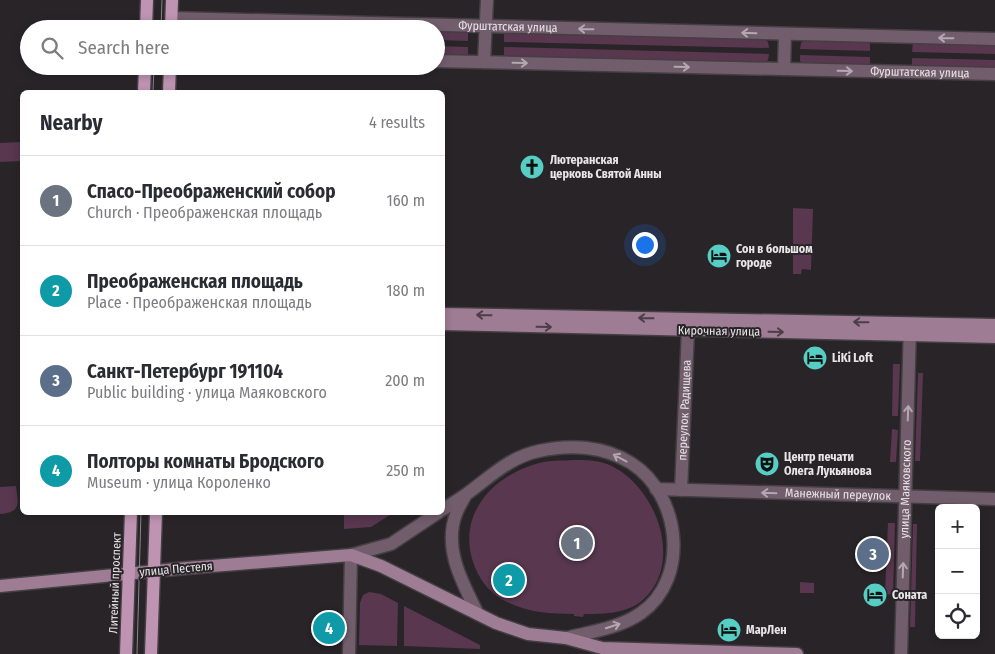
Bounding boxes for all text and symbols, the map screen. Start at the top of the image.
street label: Фурштатская улица [458,18,558,35]
search box [20,20,445,75]
one-way arrow [579,24,595,34]
one-way arrow [741,28,758,38]
one-way arrow [939,33,955,43]
icon: search [38,34,66,62]
text: Search here [78,36,170,59]
one-way arrow [512,58,528,67]
one-way arrow [674,62,690,71]
street label: Фурштатская улица [870,64,970,80]
one-way arrow [837,66,853,75]
text: Nearby [40,110,102,136]
text: 4 results [369,113,425,132]
place label: Лютеранская церковь Святой Анны [550,153,662,181]
church icon: Лютеранская церковь Святой Анны [519,154,545,180]
text: Спасо-Преображенский собор [87,180,335,203]
text: 1 [53,191,59,210]
text: 160 m [386,191,425,210]
text: Church · Преображенская площадь [87,203,322,222]
your location [632,232,658,258]
place label: Сон в большом городе [736,242,813,270]
hotel icon: Сон в большом городе [706,243,732,269]
text: Преображенская площадь [87,270,303,293]
text: 2 [52,281,60,300]
text: 180 m [386,281,425,300]
text: Place · Преображенская площадь [87,293,312,312]
one-way arrow [476,310,492,320]
one-way arrow [639,313,655,323]
one-way arrow [854,317,870,327]
one-way arrow [535,322,551,331]
street label: Кирочная улица [678,323,761,339]
one-way arrow [768,327,784,337]
hotel icon: LiKi Loft [802,345,828,371]
place label: LiKi Loft [832,351,874,365]
street label: переулок Радищева [675,359,694,461]
text: Санкт-Петербург 191104 [87,360,283,383]
text: 3 [52,371,60,390]
text: 200 m [385,371,425,390]
text: Public building · улица Маяковского [87,383,327,402]
one-way arrow [903,405,912,421]
street label: улица Маяковского [897,439,914,539]
text: Полторы комнаты Бродского [87,450,324,473]
place label: Центр печати Олега Лукьянова [784,450,872,478]
theatre icon: Центр печати Олега Лукьянова [754,451,780,477]
one-way arrow [613,453,628,462]
text: 4 [52,461,60,480]
text: 250 m [386,461,425,480]
text: Museum · улица Короленко [87,473,271,492]
street label: Манежный переулок [785,486,891,503]
one-way arrow [761,489,777,498]
map controls [935,504,980,639]
button: + [935,504,980,549]
pin: 1 [561,524,593,562]
street label: Литейный проспект [106,532,124,634]
pin: 3 [857,535,889,573]
button: − [935,549,980,594]
street label: улица Пестеля [139,559,213,579]
pin: 2 [493,561,525,599]
one-way arrow [898,563,908,579]
hotel icon: Соната [862,582,888,608]
place label: Соната [892,588,927,602]
button: locate [935,594,980,639]
pin: 4 [313,609,345,647]
hotel icon: МарЛен [716,617,742,643]
one-way arrow [604,620,620,630]
place label: МарЛен [746,623,787,637]

